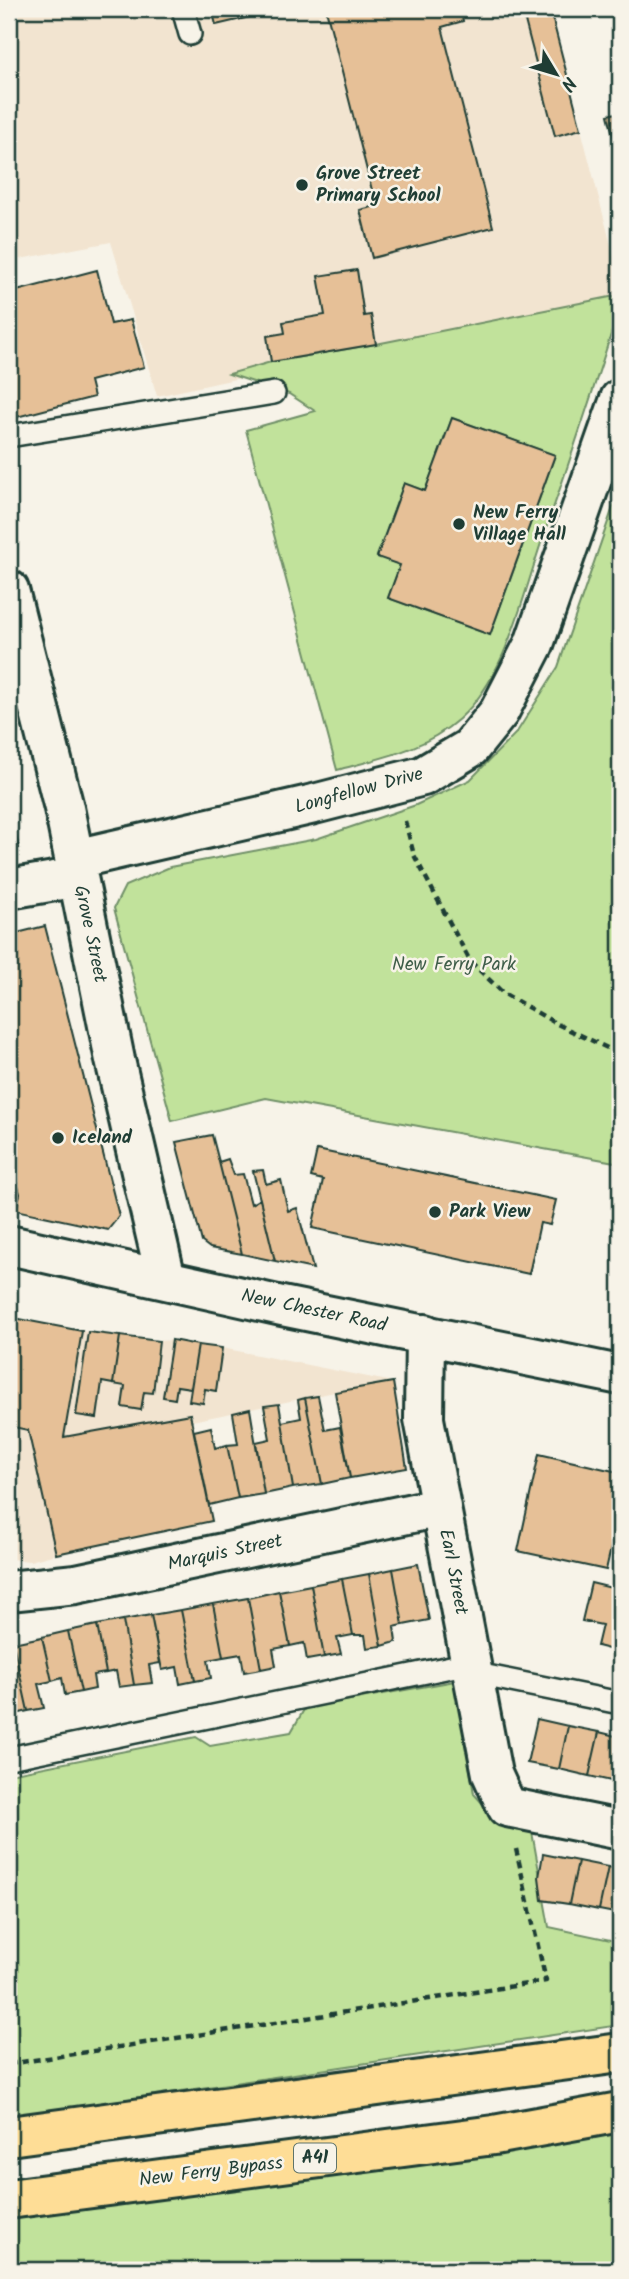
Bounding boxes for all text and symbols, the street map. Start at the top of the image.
north arrow [520,38,590,108]
text: N [552,69,583,97]
place label: Grove Street Primary School [316,159,441,211]
marker: Grove Street Primary School [294,177,310,193]
place label: New Ferry Village Hall [473,498,567,550]
marker: New Ferry Village Hall [451,516,467,532]
street label: Longfellow Drive [291,759,427,823]
street label: Grove Street [65,883,115,986]
park label: New Ferry Park [392,950,516,980]
place label: Iceland [72,1123,133,1153]
marker: Iceland [50,1130,66,1146]
place label: Park View [449,1197,531,1227]
marker: Park View [427,1204,443,1220]
street label: New Chester Road [239,1281,390,1341]
street label: Marquis Street [165,1526,286,1580]
street label: Earl Street [430,1527,476,1618]
road number: A41 [294,2144,336,2172]
street label: New Ferry Bypass [137,2148,285,2196]

